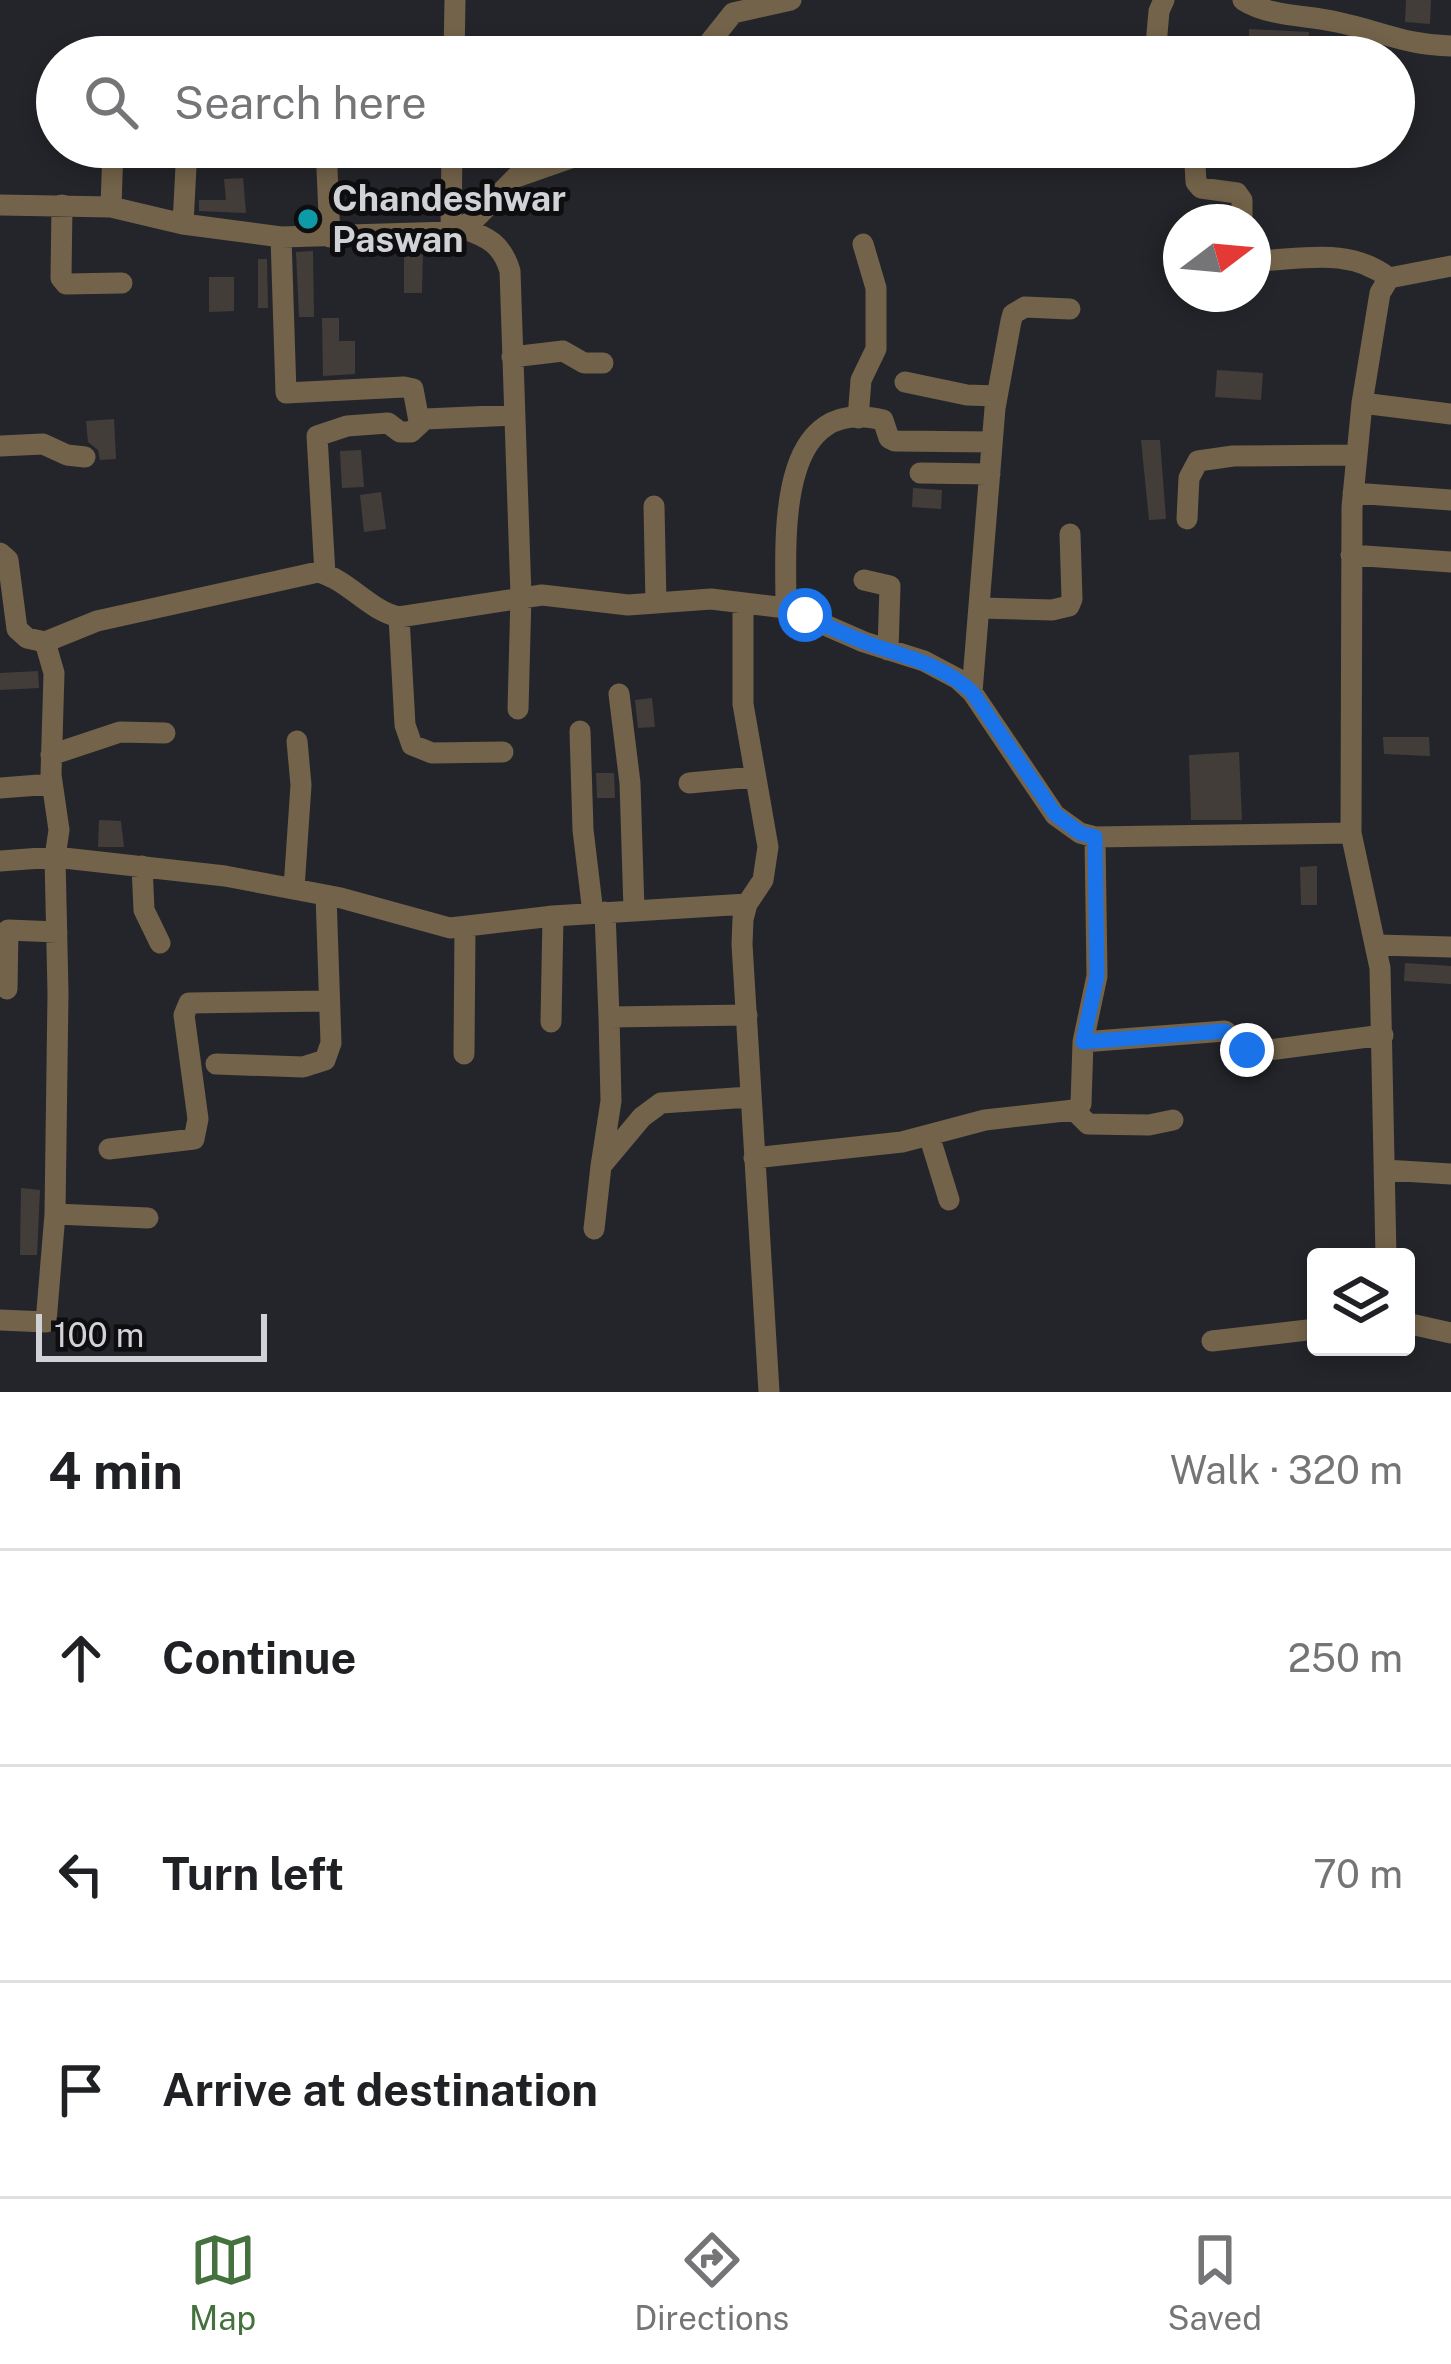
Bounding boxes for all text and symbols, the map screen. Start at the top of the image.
search box [36,36,1415,168]
icon: search [78,69,144,135]
text: Search here [174,76,427,129]
place label: Chandeshwar Paswan [332,177,566,260]
north arrow [1163,204,1271,312]
marker: Chandeshwar Paswan [295,206,321,232]
route start [778,588,832,642]
route end [1220,1023,1274,1077]
map controls [1307,1248,1415,1356]
button: layers [1307,1248,1415,1356]
scale bar [36,1308,267,1361]
text: 100 m [54,1316,144,1354]
text: 4 min [48,1441,183,1500]
text: Walk · 320 m [1170,1447,1403,1493]
icon: ahead [48,1625,114,1691]
text: Continue [162,1631,356,1684]
text: 250 m [1288,1635,1403,1681]
icon: left [48,1841,114,1907]
text: Turn left [162,1847,344,1900]
text: 70 m [1313,1851,1403,1897]
icon: arrive [48,2057,114,2123]
text: Arrive at destination [162,2063,598,2116]
tab: Map [189,2227,256,2337]
tab: Directions [634,2227,789,2337]
tab: Saved [1168,2227,1262,2337]

